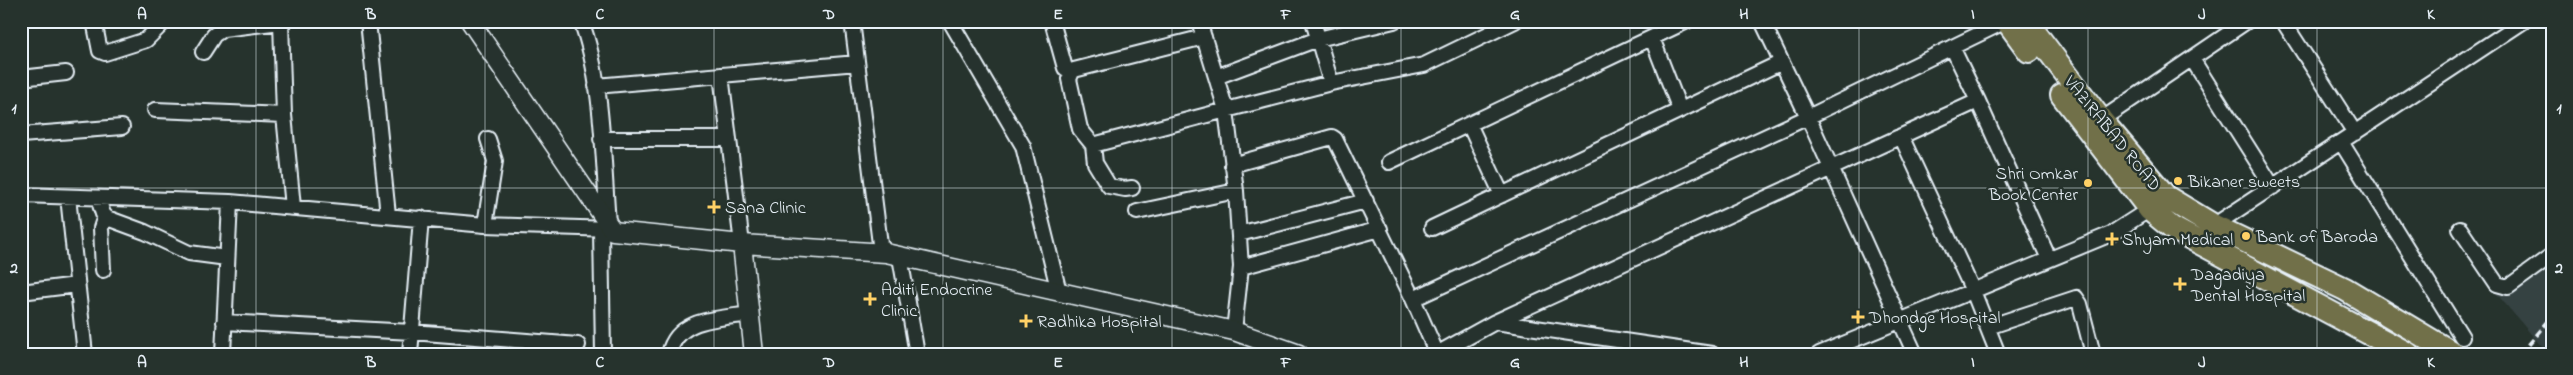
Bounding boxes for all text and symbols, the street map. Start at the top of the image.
text: A [137,3,147,27]
text: B [365,3,377,27]
text: C [596,3,605,27]
text: D [822,3,835,27]
text: E [1053,3,1063,27]
text: F [1280,3,1292,27]
text: G [1510,3,1520,27]
text: H [1739,3,1749,27]
text: I [1971,3,1975,27]
text: J [2198,3,2206,27]
text: K [2427,3,2436,27]
street label: VAZIRABAD ROAD [2056,70,2166,198]
text: 1 [11,97,17,121]
text: 1 [2556,97,2562,121]
place label: Shri Omkar Book Center [1988,162,2078,209]
place label: Bikaner sweets [2187,170,2300,196]
marker: Bikaner sweets [2172,175,2184,187]
marker: Shri Omkar Book Center [2082,177,2094,189]
place label: Sana Clinic [725,196,806,222]
marker: Sana Clinic [707,200,721,214]
place label: Bank of Baroda [2255,225,2378,251]
place label: Shyam Medical [2122,228,2233,254]
marker: Bank of Baroda [2240,230,2252,242]
marker: Shyam Medical [2106,233,2118,245]
text: 2 [9,257,18,281]
text: 2 [2554,257,2563,281]
place label: Dagadiya Dental Hospital [2190,263,2305,310]
marker: Dagadiya Dental Hospital [2173,277,2187,291]
place label: Aditi Endocrine Clinic [881,278,993,325]
marker: Aditi Endocrine Clinic [863,292,877,306]
place label: Dhondge Hospital [1868,306,2001,333]
place label: Radhika Hospital [1037,310,1162,336]
marker: Dhondge Hospital [1851,310,1865,324]
marker: Radhika Hospital [1019,314,1033,328]
text: A [137,351,147,375]
text: B [365,351,377,375]
text: C [596,351,605,375]
text: D [822,351,835,375]
text: E [1053,351,1063,375]
text: F [1280,351,1292,375]
text: G [1510,351,1520,375]
text: H [1739,351,1749,375]
text: I [1971,351,1975,375]
text: J [2198,351,2206,375]
text: K [2427,351,2436,375]

